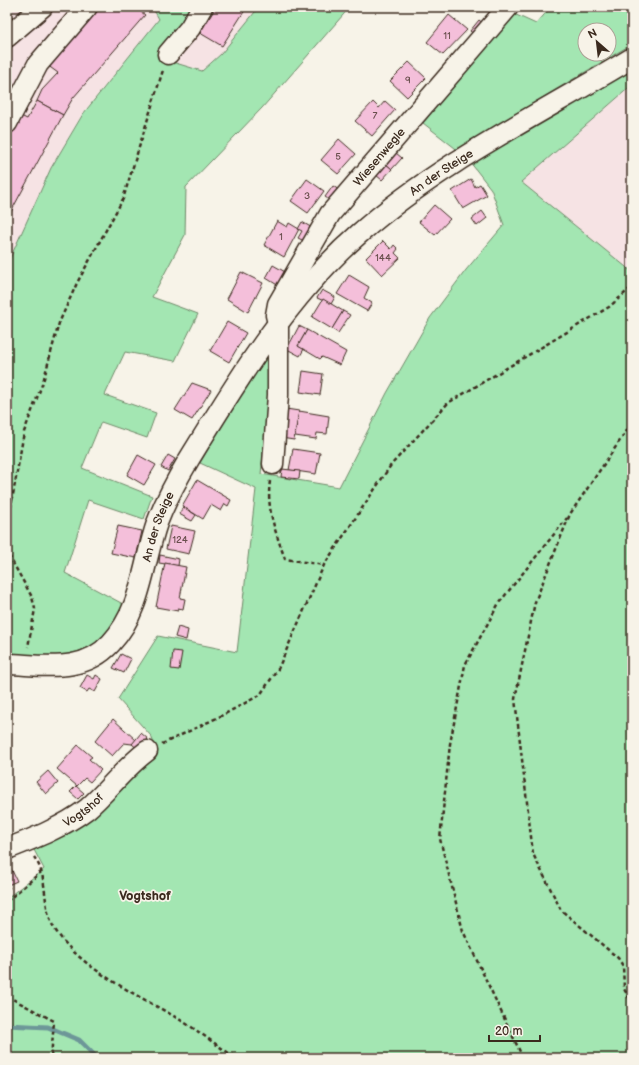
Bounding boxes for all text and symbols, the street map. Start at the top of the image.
north arrow [577,22,617,62]
text: N [586,26,599,41]
house number: 11 [443,30,451,42]
house number: 9 [405,74,411,86]
house number: 7 [373,110,378,122]
street label: Wiesenwegle [350,125,408,189]
street label: An der Steige [407,146,476,199]
house number: 5 [335,151,341,163]
house number: 3 [304,190,310,202]
house number: 1 [279,231,283,243]
house number: 144 [375,252,391,264]
street label: An der Steige [139,489,177,563]
house number: 124 [172,534,188,546]
street label: Vogtshof [60,790,107,830]
district label: Vogtshof [119,888,172,904]
scale bar [489,1017,540,1043]
text: 20 m [495,1024,522,1039]

